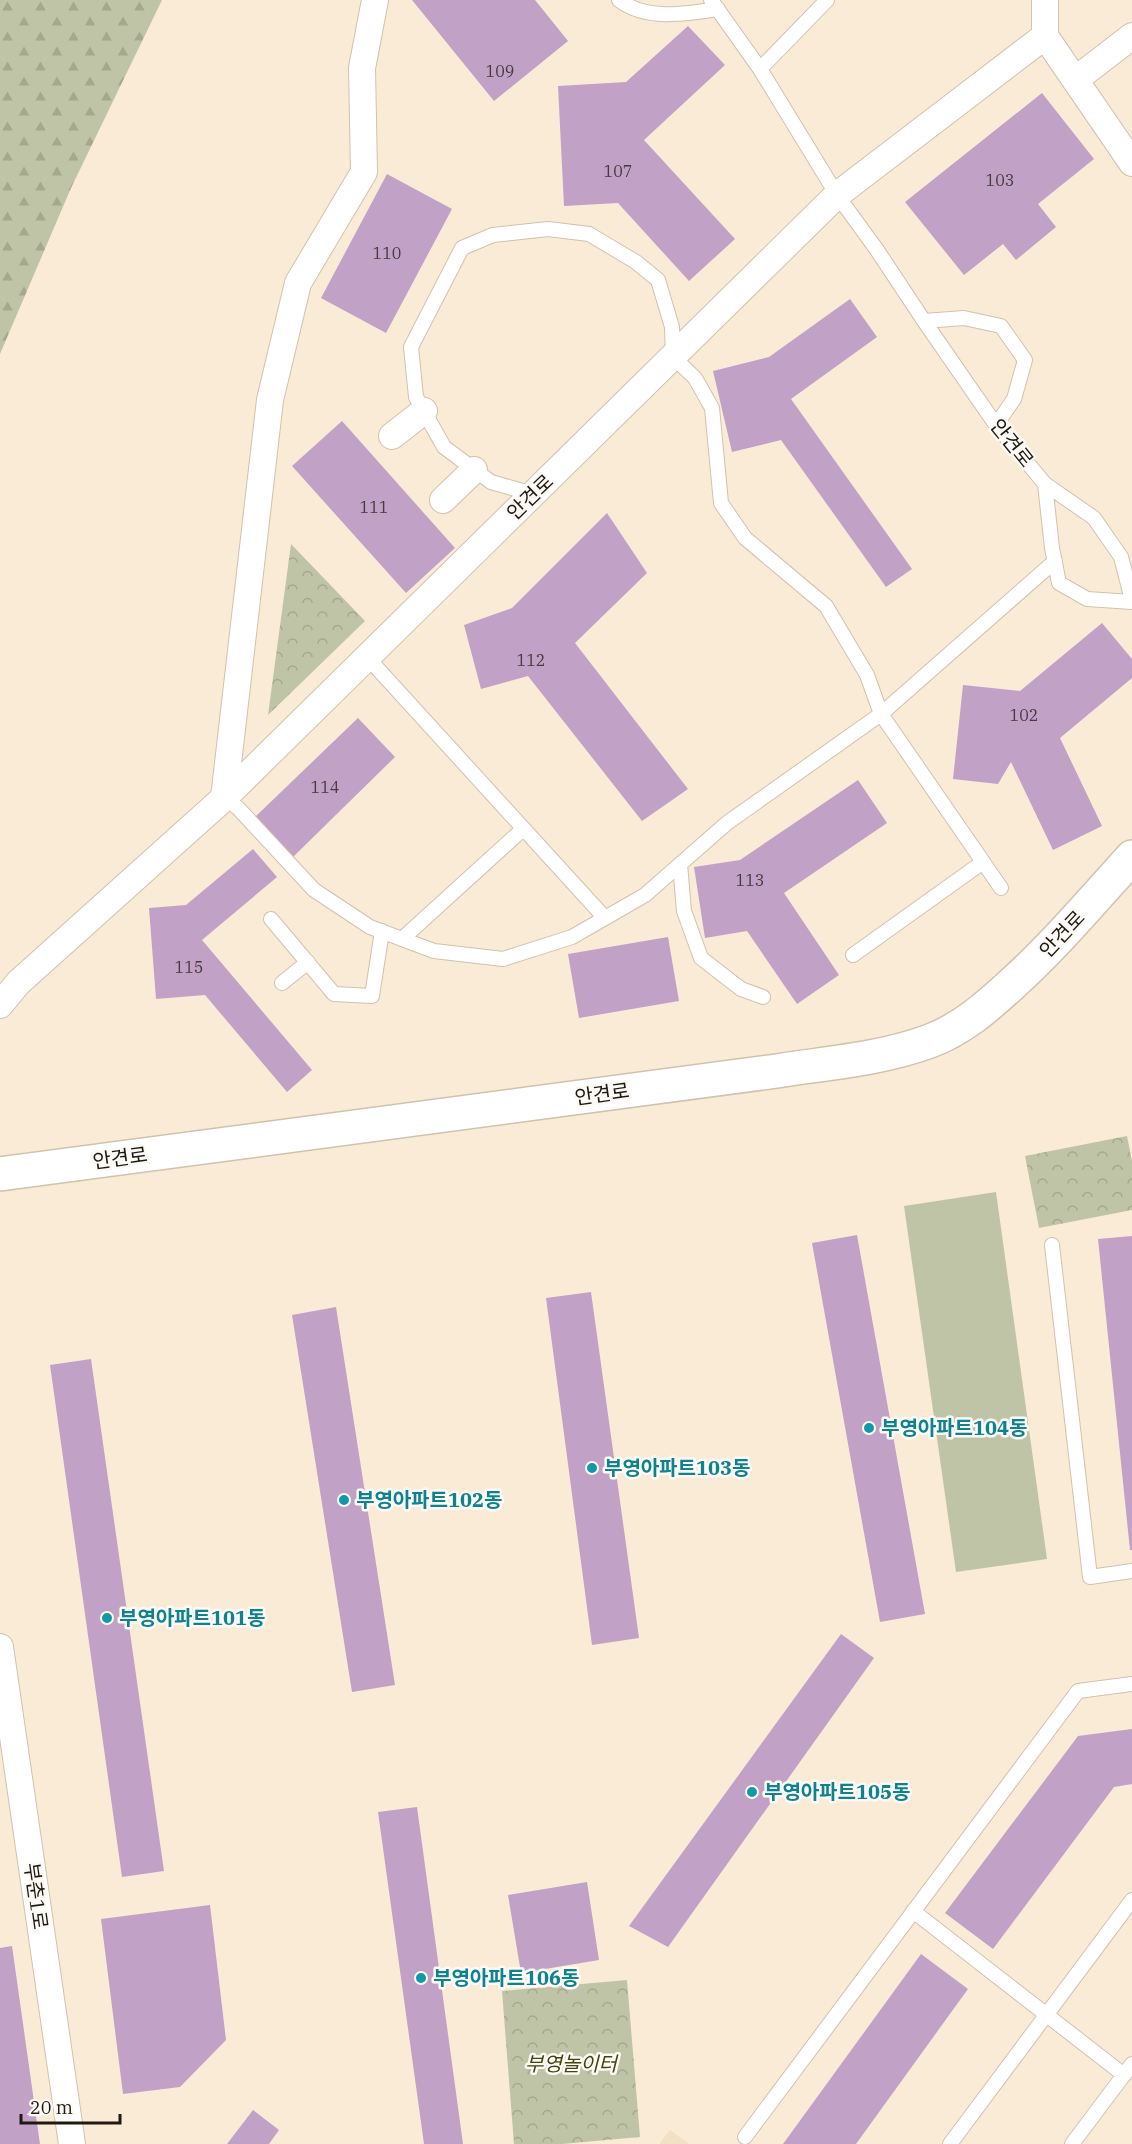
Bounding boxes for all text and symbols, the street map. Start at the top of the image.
house number: 109 [486,61,514,81]
house number: 107 [604,161,632,181]
house number: 103 [986,170,1014,190]
house number: 110 [373,243,401,263]
street label: 안견로 [985,413,1040,473]
street label: 안견로 [500,468,559,526]
house number: 111 [360,497,388,517]
house number: 112 [517,650,545,670]
house number: 102 [1010,705,1038,725]
house number: 114 [311,777,339,797]
house number: 113 [736,870,764,890]
street label: 안견로 [1033,904,1090,963]
house number: 115 [175,957,203,977]
street label: 안견로 [573,1076,631,1111]
street label: 안견로 [91,1140,149,1175]
place label: 부영아파트104동 [881,1414,1027,1441]
marker: 부영아파트104동 [862,1421,876,1435]
place label: 부영아파트103동 [604,1454,750,1481]
marker: 부영아파트103동 [585,1461,599,1475]
place label: 부영아파트102동 [356,1486,502,1513]
marker: 부영아파트102동 [337,1493,351,1507]
place label: 부영아파트101동 [119,1604,265,1631]
marker: 부영아파트101동 [100,1611,114,1625]
place label: 부영아파트105동 [764,1778,910,1805]
marker: 부영아파트105동 [745,1785,759,1799]
street label: 부춘1로 [18,1861,55,1931]
place label: 부영아파트106동 [433,1964,579,1991]
marker: 부영아파트106동 [414,1971,428,1985]
park label: 부영놀이터 [525,2050,620,2077]
scale bar [21,2087,120,2125]
text: 20 m [30,2096,73,2119]

